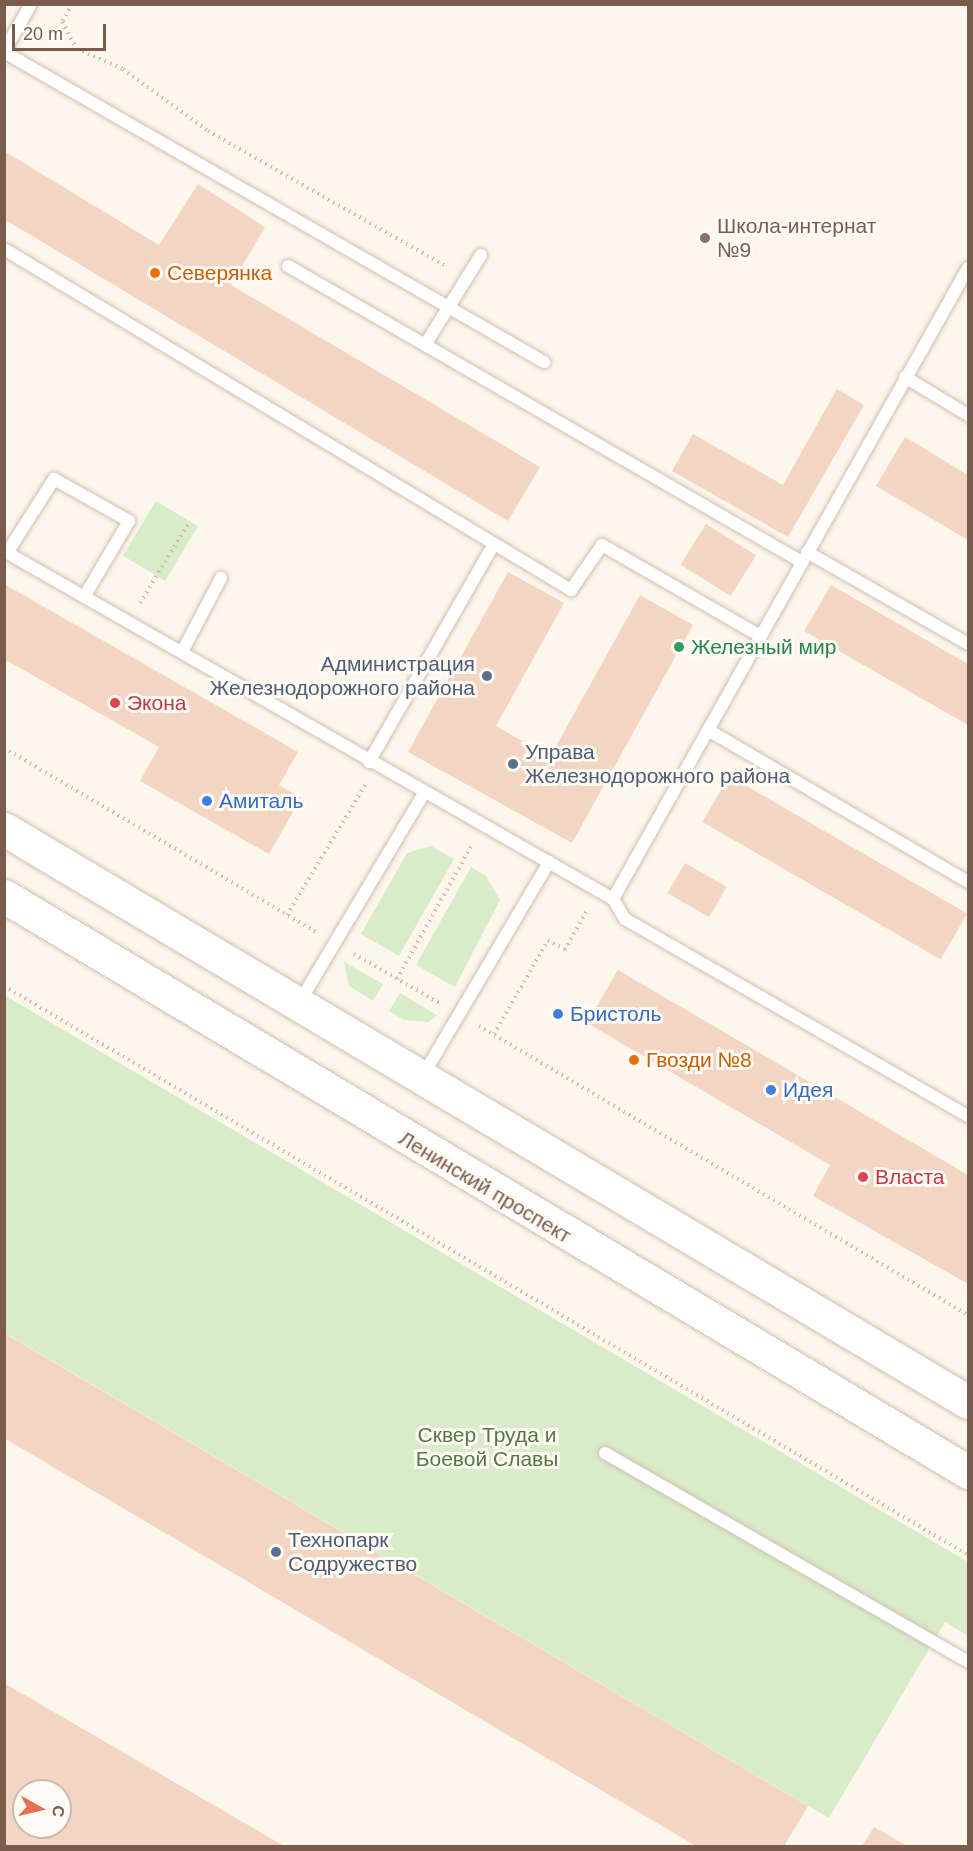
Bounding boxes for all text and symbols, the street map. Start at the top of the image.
scale bar [15,12,110,50]
text: 20 m [23,24,63,44]
place label: Школа-интернат №9 [717,213,876,263]
marker: Школа-интернат №9 [698,231,712,245]
place label: Северянка [167,260,272,286]
marker: Северянка [148,266,162,280]
place label: Железный мир [691,634,836,660]
marker: Железный мир [672,640,686,654]
place label: Администрация Железнодорожного района [210,651,475,701]
marker: Администрация Железнодорожного района [480,669,494,683]
place label: Экона [127,690,186,716]
marker: Экона [108,696,122,710]
place label: Управа Железнодорожного района [525,739,790,789]
marker: Управа Железнодорожного района [506,757,520,771]
place label: Амиталь [219,788,303,814]
marker: Амиталь [200,794,214,808]
place label: Бристоль [570,1001,661,1027]
marker: Бристоль [551,1007,565,1021]
place label: Гвозди №8 [646,1047,752,1073]
marker: Гвозди №8 [627,1053,641,1067]
place label: Идея [783,1077,833,1103]
marker: Идея [764,1083,778,1097]
street label: Ленинский проспект [394,1126,576,1248]
place label: Власта [875,1164,945,1190]
marker: Власта [856,1170,870,1184]
park label: Сквер Труда и Боевой Славы [416,1422,558,1472]
place label: Технопарк Содружество [288,1527,417,1577]
marker: Технопарк Содружество [269,1545,283,1559]
north arrow [12,1779,72,1839]
text: С [49,1804,68,1818]

